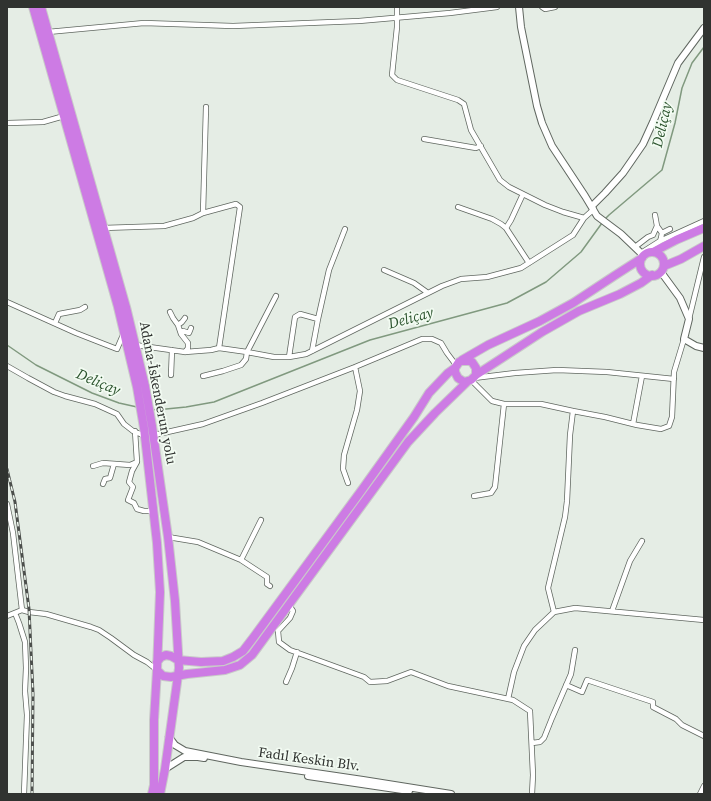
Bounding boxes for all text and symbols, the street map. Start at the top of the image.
water label: Deliçay [649,101,677,149]
water label: Deliçay [386,304,436,334]
street label: Adana-İskenderun yolu [135,320,179,466]
water label: Deliçay [73,366,123,400]
street label: Fadıl Keskin Blv. [257,745,361,775]

